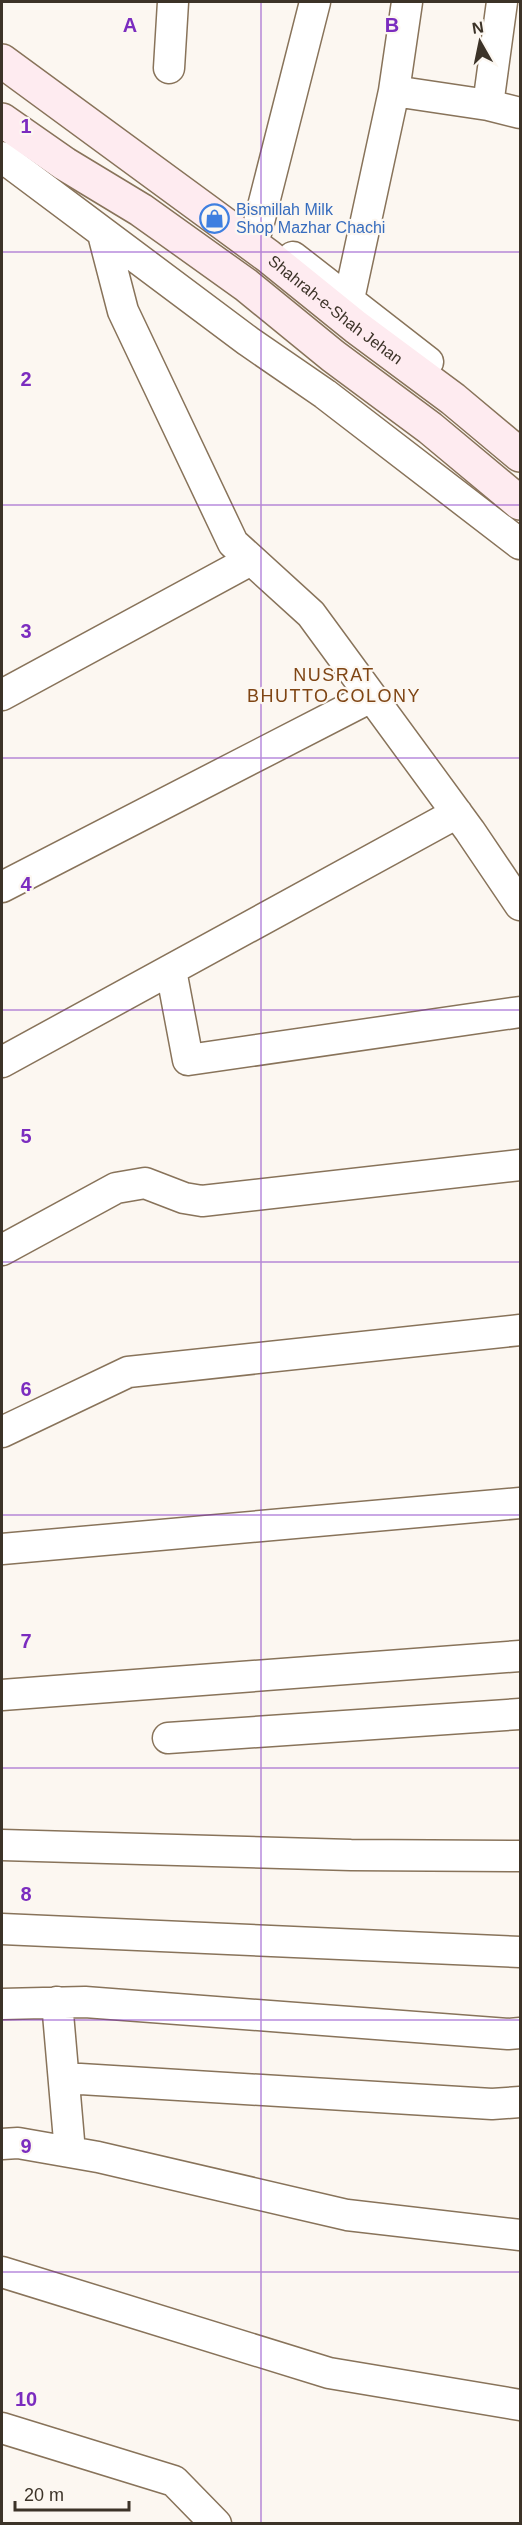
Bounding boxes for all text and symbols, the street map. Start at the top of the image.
north arrow [450,12,510,72]
text: A [123,14,137,36]
text: B [385,14,399,36]
text: N [471,18,485,37]
text: 1 [20,115,32,137]
place label: Bismillah Milk Shop Mazhar Chachi [236,201,385,236]
shop icon: Bismillah Milk Shop Mazhar Chachi [199,202,231,234]
street label: Shahrah-e-Shah Jehan [265,252,406,368]
text: 2 [20,368,32,390]
text: 3 [20,620,32,642]
district label: NUSRAT BHUTTO COLONY [247,665,421,706]
text: 4 [20,873,32,895]
text: 5 [20,1125,32,1147]
text: 6 [20,1378,32,1400]
text: 7 [20,1630,32,1652]
text: 8 [20,1883,32,1905]
text: 9 [20,2135,32,2157]
text: 10 [15,2388,37,2410]
scale bar [15,2474,129,2512]
text: 20 m [24,2485,64,2505]

